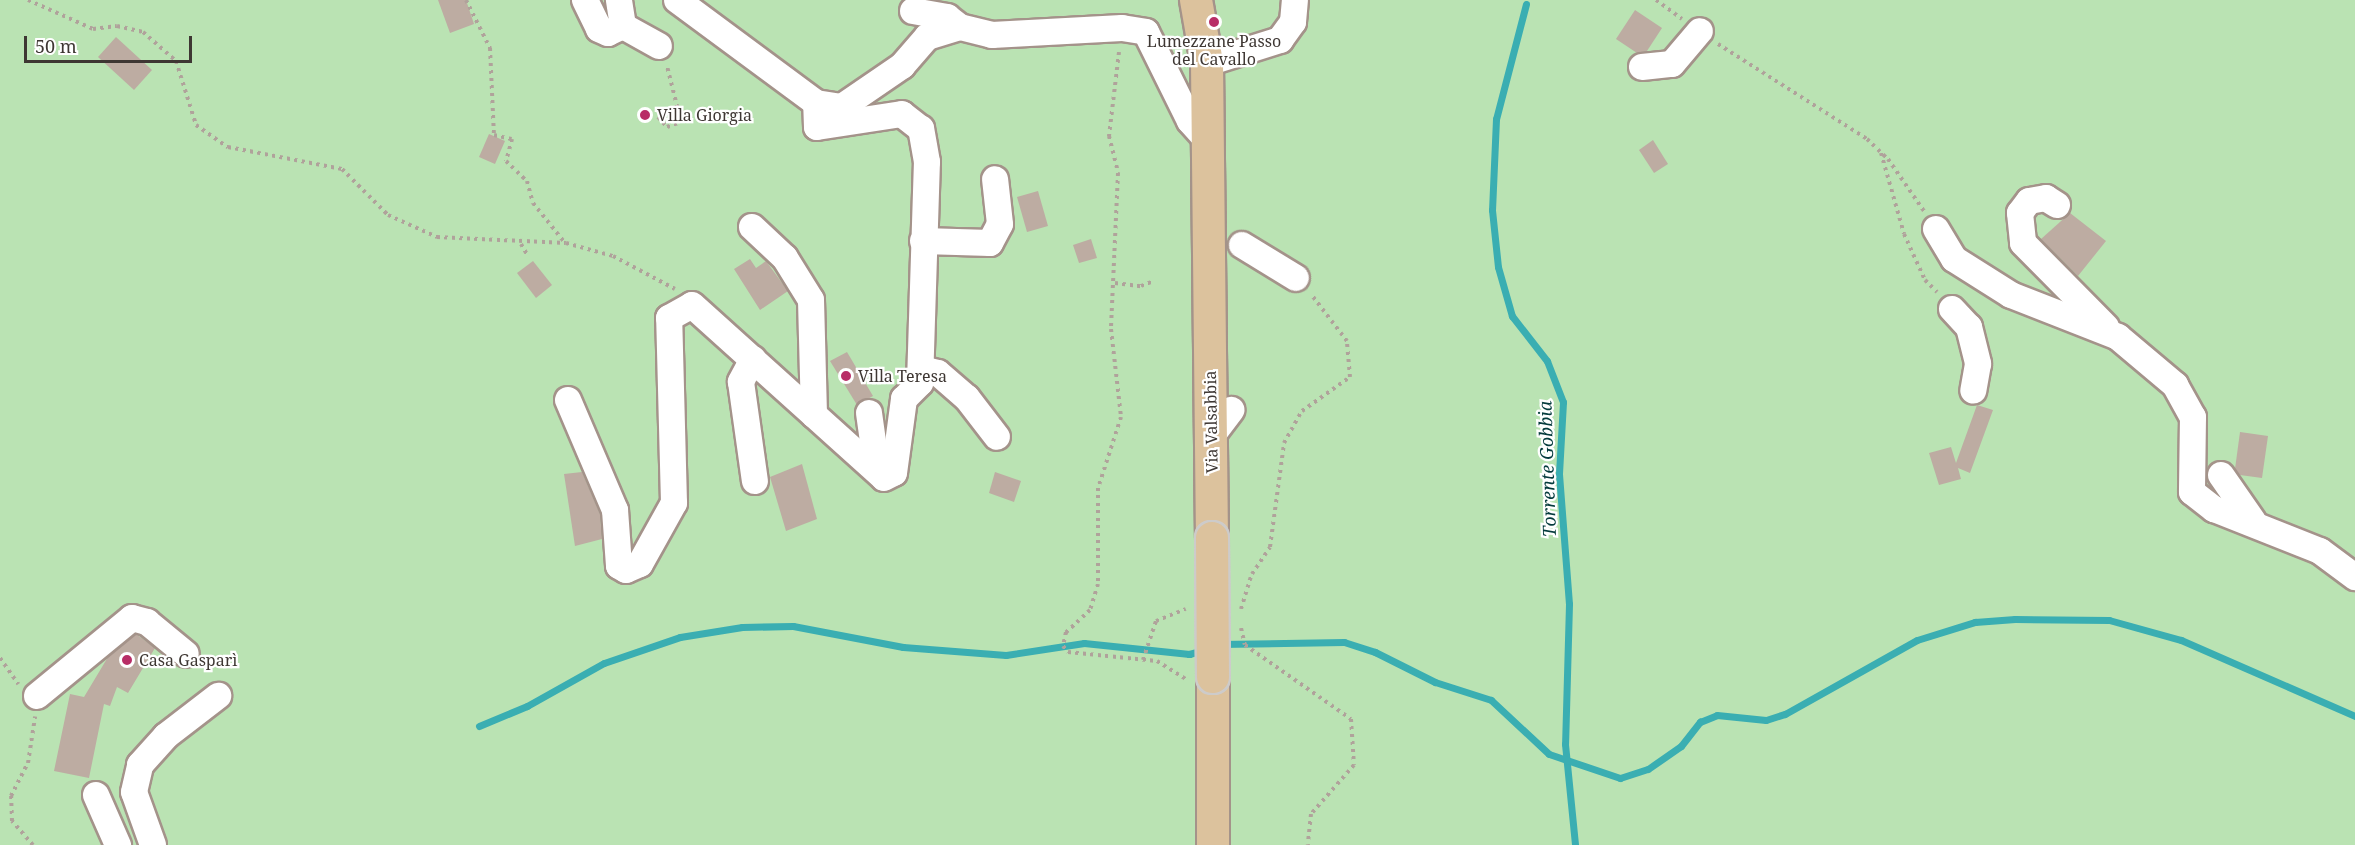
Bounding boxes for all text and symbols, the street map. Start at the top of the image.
marker: Lumezzane Passo del Cavallo [1207,15,1221,29]
scale bar [27,24,195,62]
place label: Lumezzane Passo del Cavallo [1147,31,1281,69]
text: 50 m [35,34,77,58]
place label: Villa Giorgia [657,105,752,125]
marker: Villa Giorgia [638,108,652,122]
place label: Villa Teresa [858,366,947,386]
marker: Villa Teresa [839,369,853,383]
street label: Via Valsabbia [1201,370,1221,474]
water label: Torrente Gobbia [1534,400,1560,538]
place label: Casa Gasparì [139,650,237,670]
marker: Casa Gasparì [120,653,134,667]

